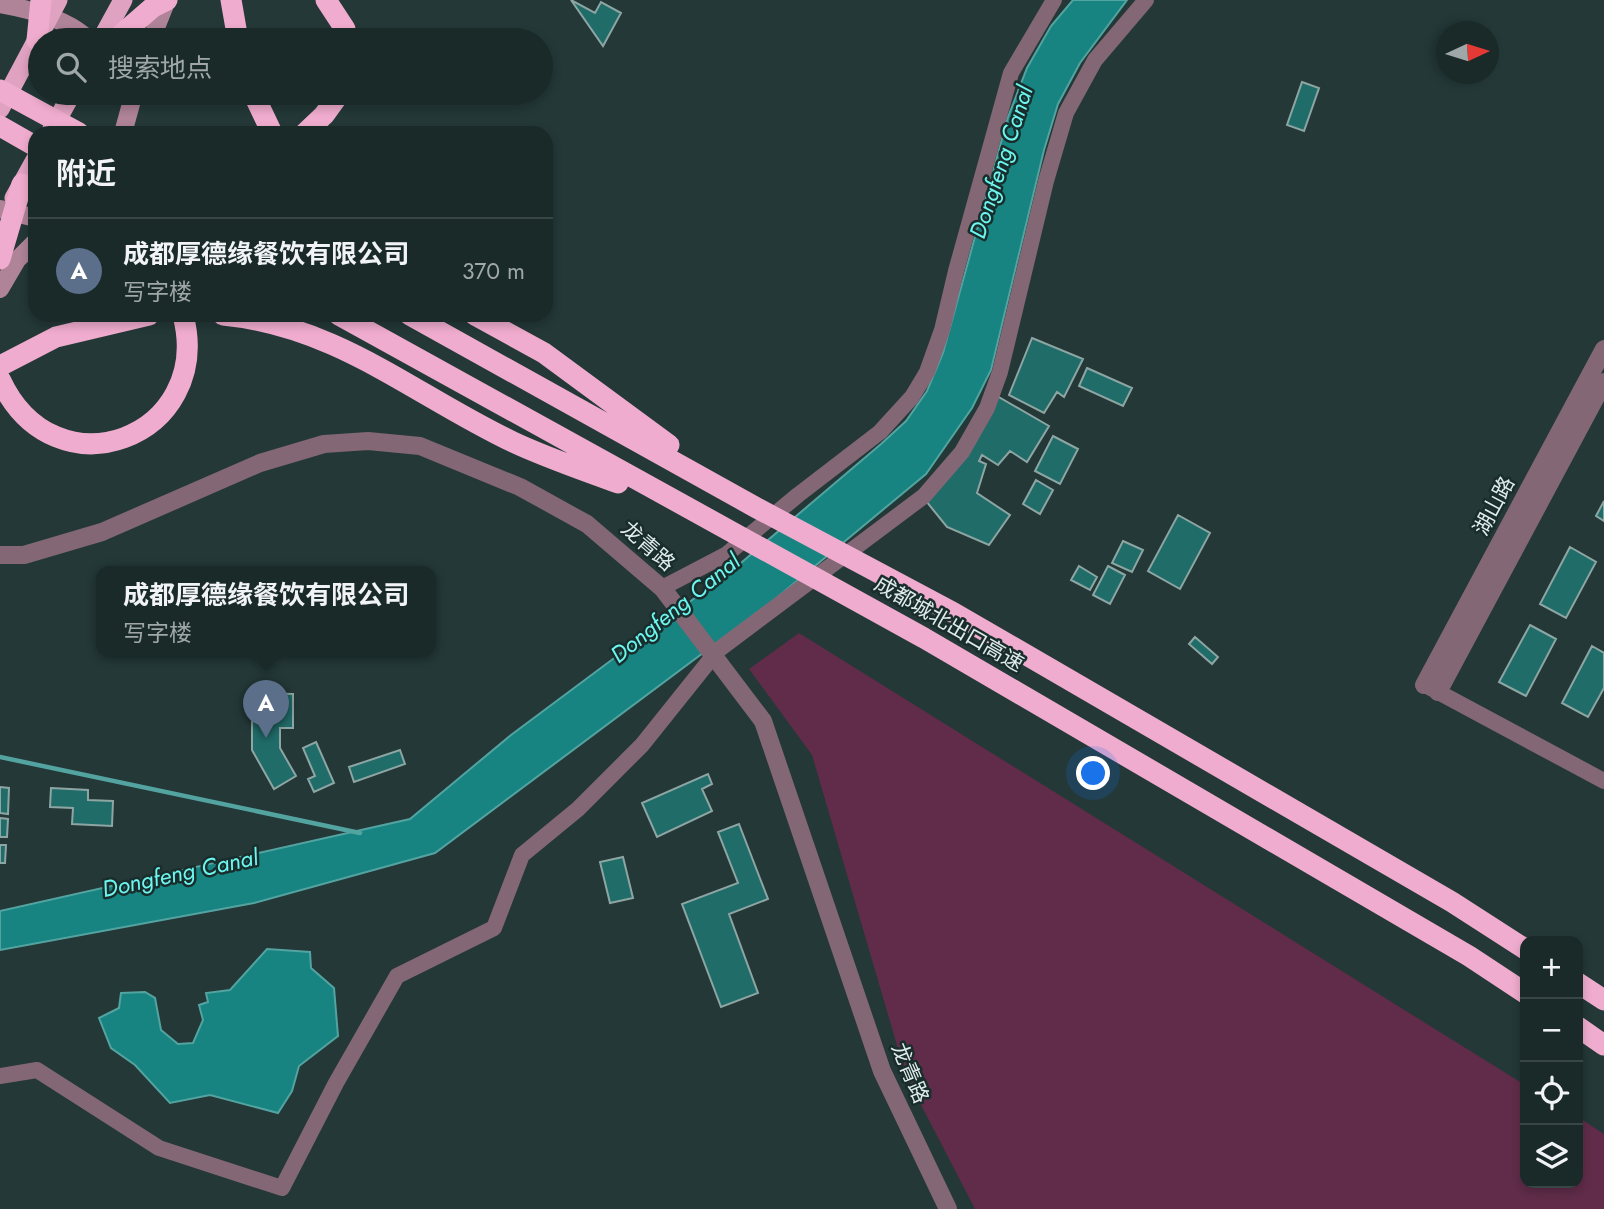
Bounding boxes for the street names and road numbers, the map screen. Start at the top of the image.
street label: 湖山路 [1466,471,1522,541]
street label: 龙青路 [614,514,682,578]
street label: 成都城北出口高速 [869,569,1029,679]
street label: 龙青路 [884,1038,936,1108]

